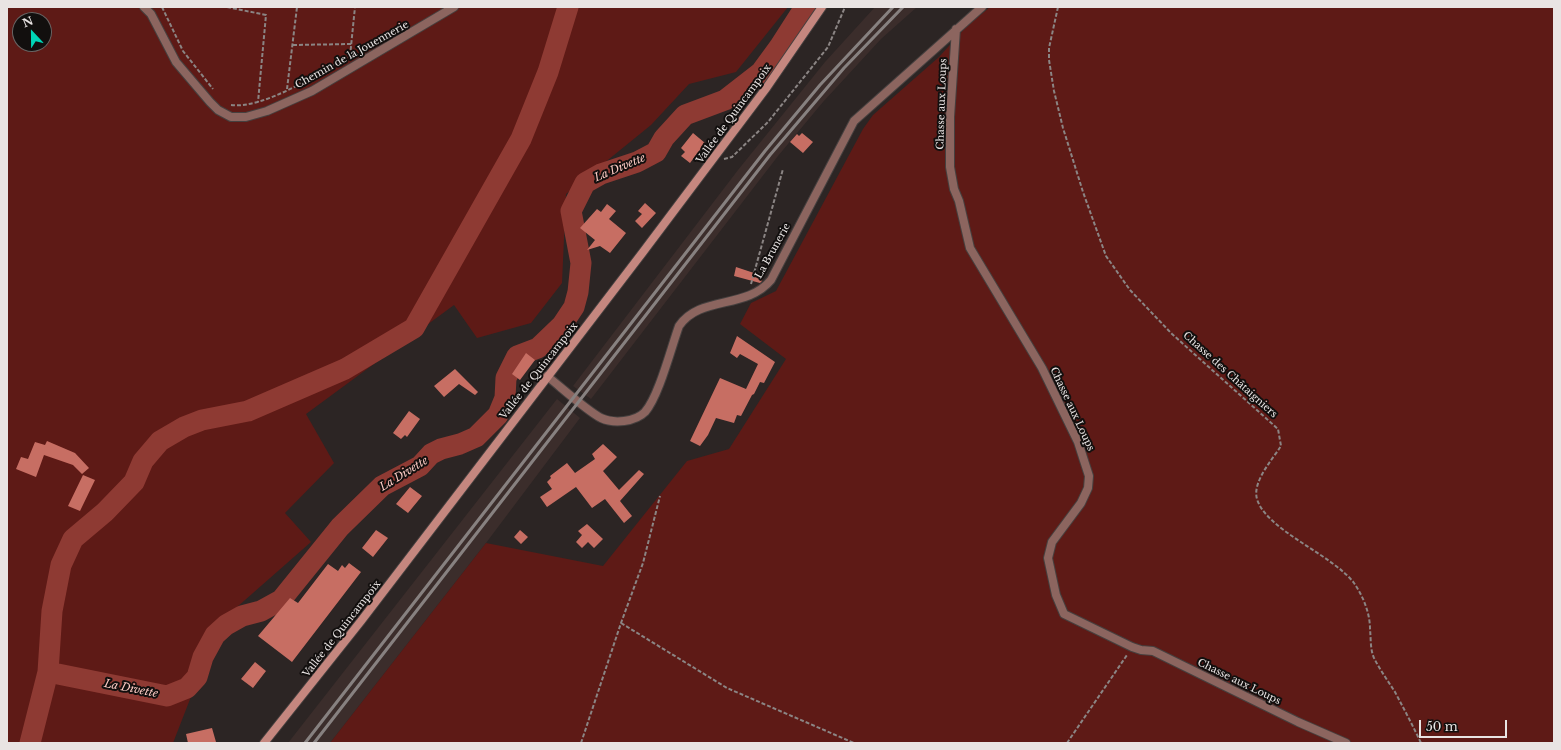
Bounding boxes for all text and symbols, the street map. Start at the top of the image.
north arrow [12,12,52,52]
text: N [20,13,35,30]
street label: Chemin de la Jouennerie [293,19,411,91]
street label: Chasse aux Loups [934,58,950,150]
street label: Vallée de Quincampoix [694,62,774,166]
water label: La Divette [592,151,648,185]
street label: La Brunerie [753,221,793,281]
street label: Vallée de Quincampoix [497,320,581,422]
street label: Chasse des Châtaigniers [1180,330,1280,420]
street label: Chasse aux Loups [1047,365,1097,453]
water label: La Divette [377,454,431,494]
street label: Vallée de Quincampoix [300,578,384,680]
street label: Chasse aux Loups [1195,657,1283,707]
water label: La Divette [103,677,159,701]
scale bar [1421,712,1509,738]
text: 50 m [1426,719,1458,734]

